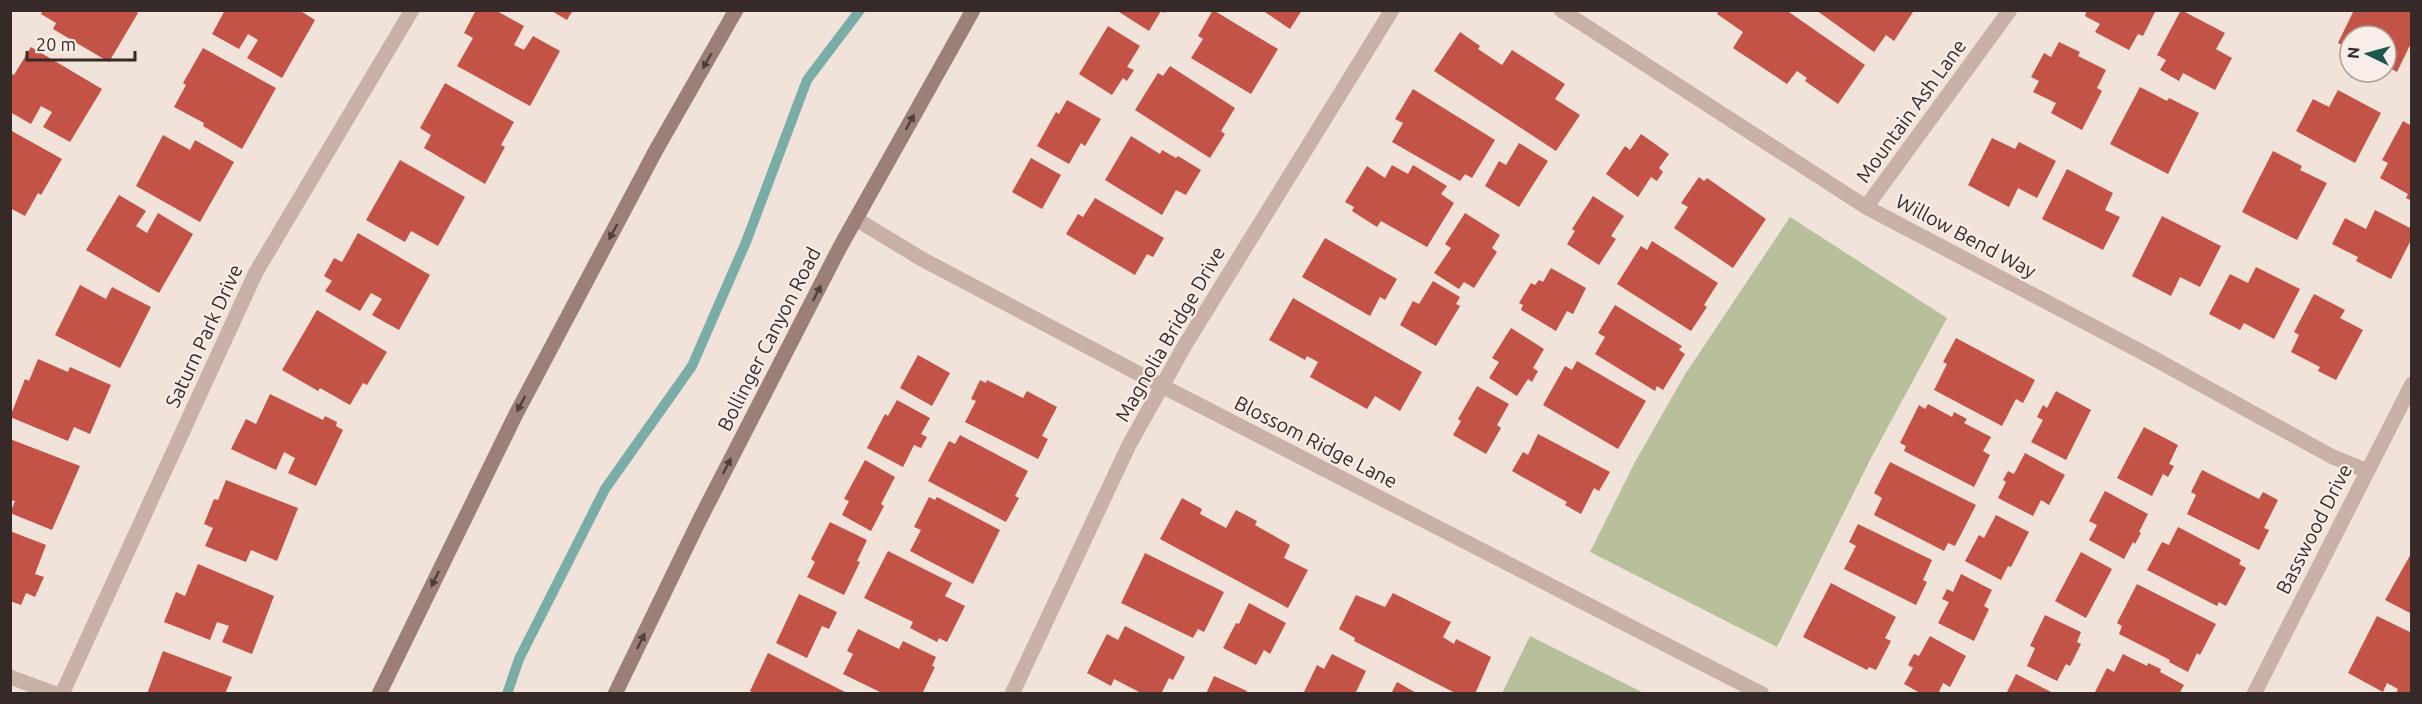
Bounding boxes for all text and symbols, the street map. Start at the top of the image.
scale bar [27,24,135,62]
north arrow [2338,24,2398,84]
text: 20 m [36,34,76,54]
street label: Mountain Ash Lane [1851,34,1970,187]
text: N [2344,46,2363,59]
one-way arrow [702,53,712,70]
one-way arrow [905,114,916,130]
street label: Willow Bend Way [1892,189,2041,282]
one-way arrow [608,224,618,241]
street label: Magnolia Bridge Drive [1110,242,1229,425]
street label: Bollinger Canyon Road [712,243,825,434]
street label: Saturn Park Drive [160,261,247,411]
one-way arrow [811,284,821,302]
street label: Blossom Ridge Lane [1231,391,1401,493]
one-way arrow [516,396,526,413]
one-way arrow [722,458,732,475]
street label: Basswood Drive [2271,460,2356,598]
one-way arrow [431,570,441,588]
one-way arrow [636,632,645,649]

